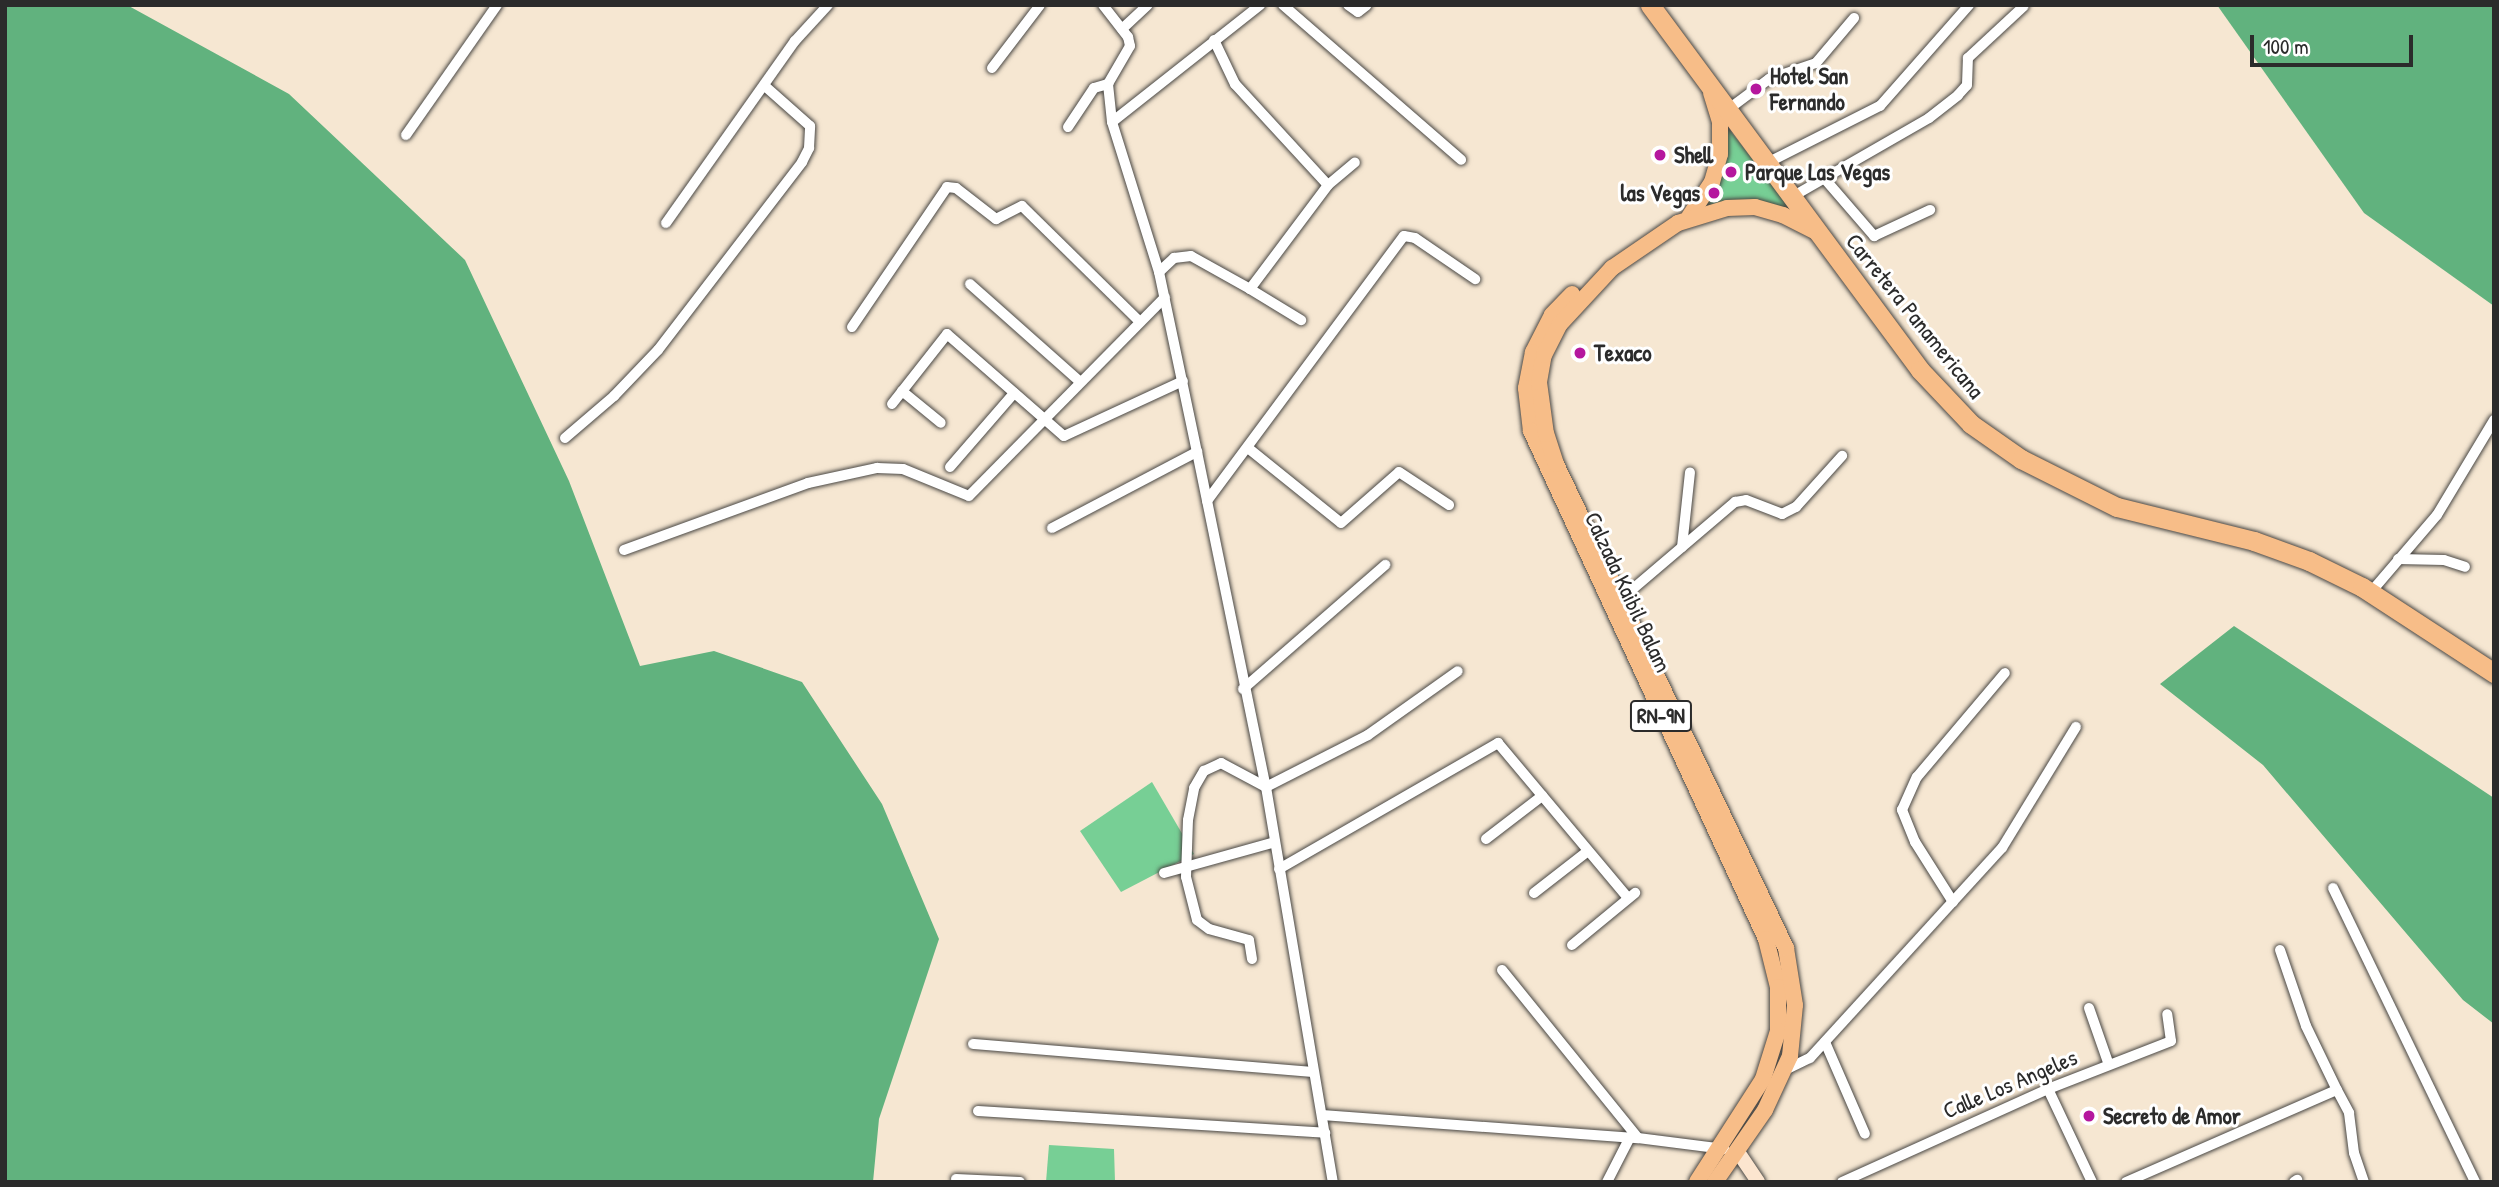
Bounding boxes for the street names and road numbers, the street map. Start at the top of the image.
street label: Carretera Panamericana [1840,228,1990,404]
street label: Calzada Kaibil Balam [1579,508,1677,676]
road number: RN-9N [1630,698,1692,734]
street label: Calle Los Angeles [1939,1043,2081,1125]

